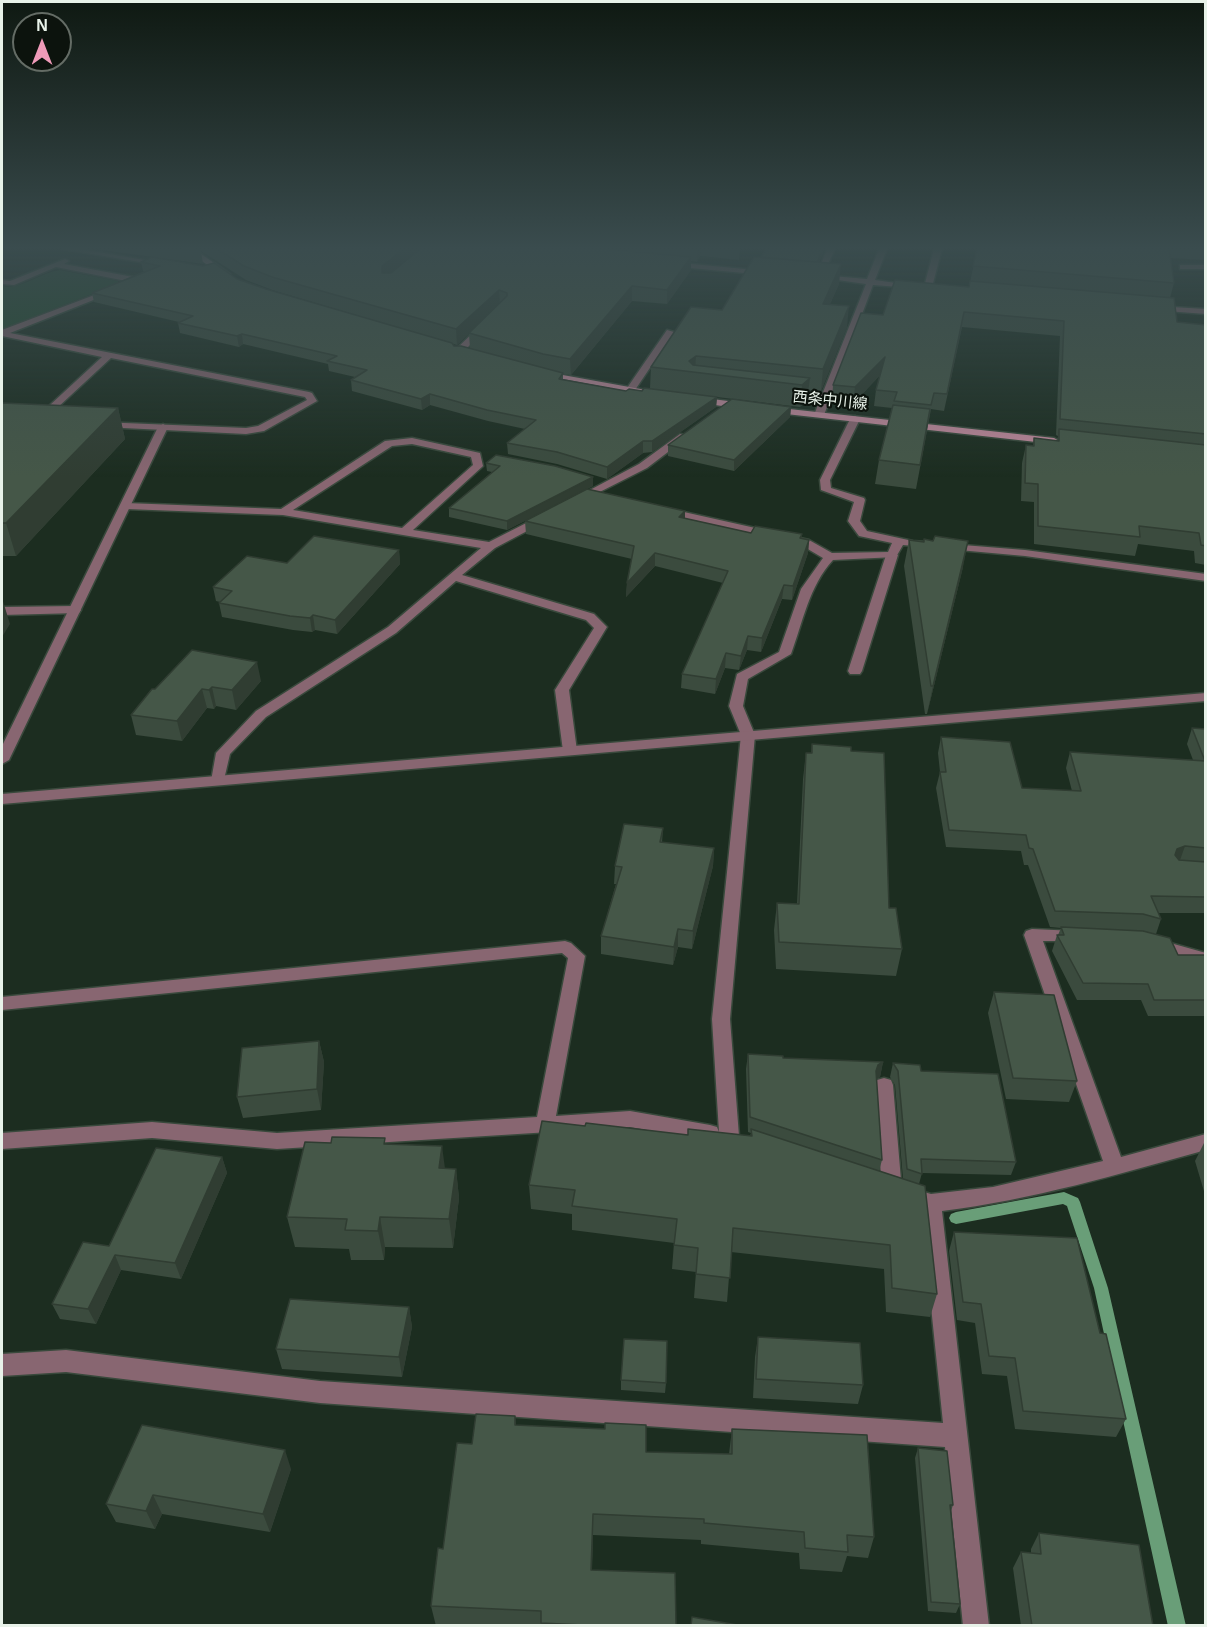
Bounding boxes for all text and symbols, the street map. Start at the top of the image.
north arrow [12,12,72,72]
text: N [36,17,48,34]
street label: 西条中川線 [792,388,868,414]

